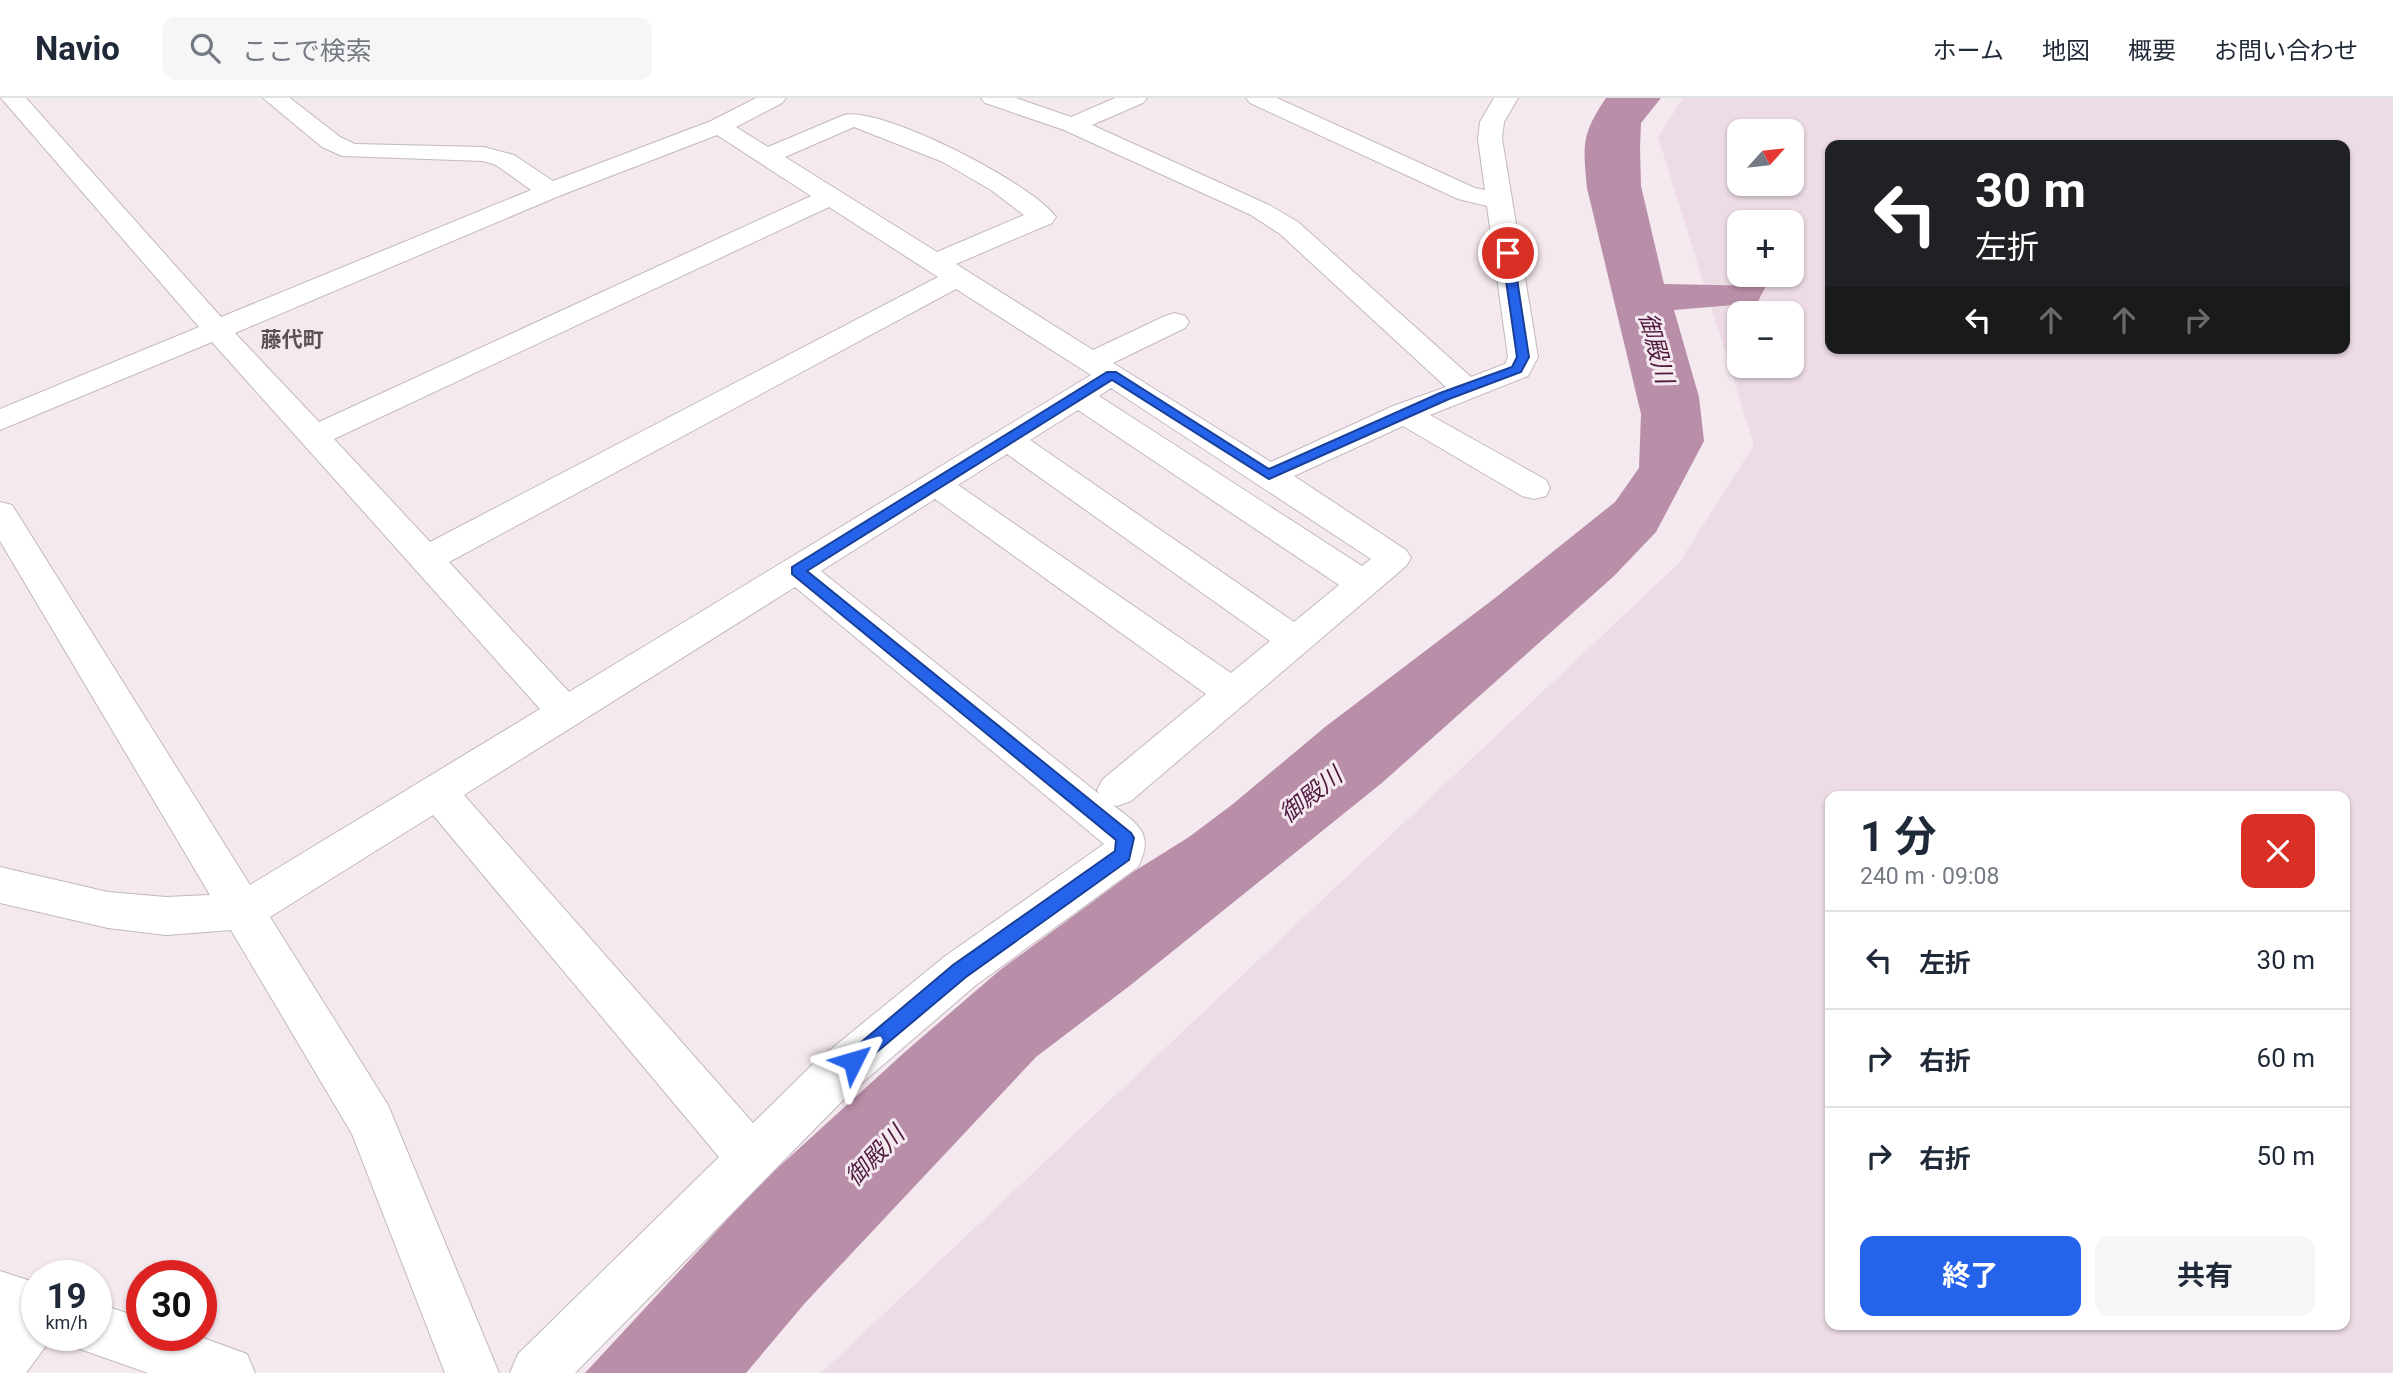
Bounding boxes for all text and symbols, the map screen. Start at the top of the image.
search box [162,17,652,80]
text: Navio [35,29,120,68]
icon: search [186,29,224,67]
text: ここで検索 [242,36,372,66]
text: ホーム [1933,37,2004,65]
text: 地図 [2042,37,2090,65]
text: 概要 [2128,37,2176,65]
text: お問い合わせ [2214,37,2358,65]
north arrow [1727,119,1804,196]
map controls [1727,119,1804,378]
text: 30 m [1975,162,2086,219]
icon: left [1860,168,1951,259]
button: + [1727,210,1804,287]
pin [1478,223,1538,283]
text: 左折 [1975,228,2039,266]
icon: arrive [1489,234,1527,272]
button: − [1727,301,1804,378]
icon: left [1959,301,1997,339]
icon: ahead [2032,301,2070,339]
icon: ahead [2105,301,2143,339]
icon: right [2178,301,2216,339]
water label: 御殿川 [1633,310,1680,389]
district label: 藤代町 [261,328,324,352]
water label: 御殿川 [1274,760,1350,829]
text: 1 分 [1860,812,1937,861]
button: close [2241,814,2315,888]
text: 240 m · 09:08 [1860,863,1999,890]
icon: left [1860,941,1898,979]
text: 30 m [2257,945,2315,975]
text: 左折 [1919,948,1971,978]
position arrow [816,1024,890,1098]
icon: right [1860,1039,1898,1077]
text: 60 m [2257,1043,2315,1073]
text: 右折 [1919,1046,1971,1076]
water label: 御殿川 [840,1118,912,1192]
icon: right [1860,1137,1898,1175]
text: 50 m [2257,1141,2315,1171]
text: 右折 [1919,1144,1971,1174]
button: 終了 [1860,1236,2081,1316]
button: 共有 [2095,1236,2315,1316]
speed limit sign: 30 [126,1260,217,1351]
text: 19 [46,1276,87,1317]
text: km/h [45,1312,88,1333]

